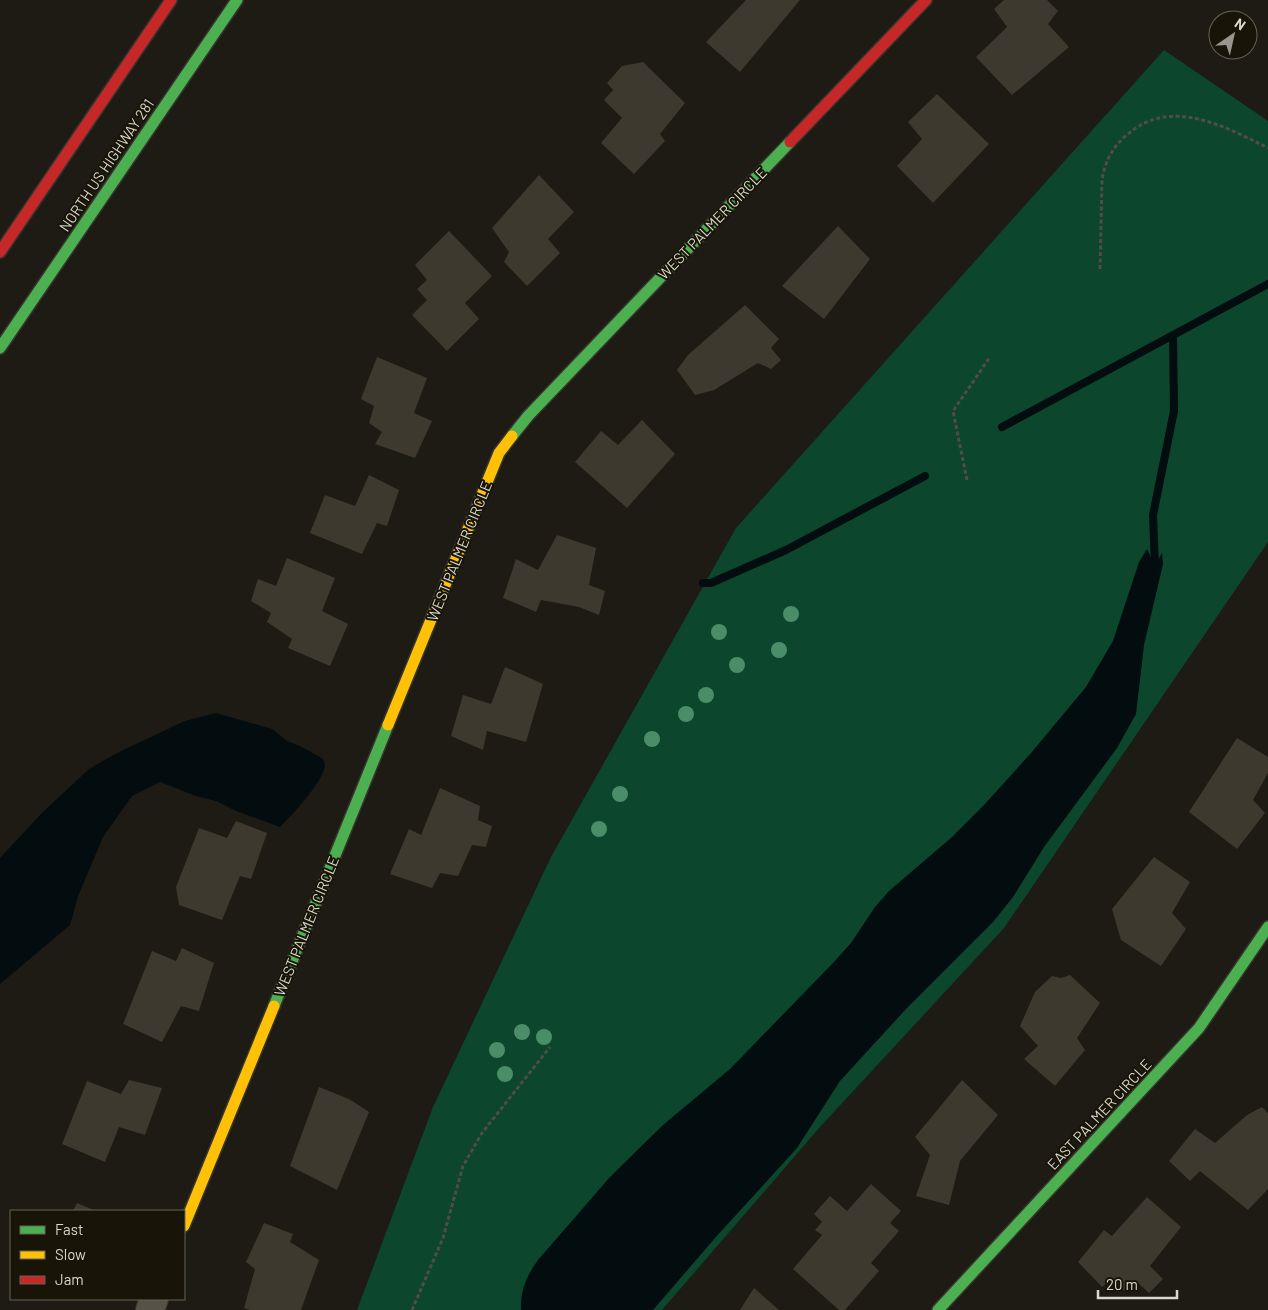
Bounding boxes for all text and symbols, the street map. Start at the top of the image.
north arrow [1208,10,1258,60]
text: N [1232,14,1249,33]
street label: NORTH US HIGHWAY 281 [55,95,157,235]
street label: WEST PALMER CIRCLE [654,163,770,283]
street label: WEST PALMER CIRCLE [423,479,495,623]
street label: WEST PALMER CIRCLE [270,854,342,998]
street label: EAST PALMER CIRCLE [1043,1055,1155,1173]
legend [10,1210,185,1300]
text: Fast [55,1220,83,1238]
text: Slow [55,1245,86,1263]
scale bar [1098,1268,1177,1300]
text: Jam [55,1270,84,1288]
text: 20 m [1106,1275,1138,1293]

